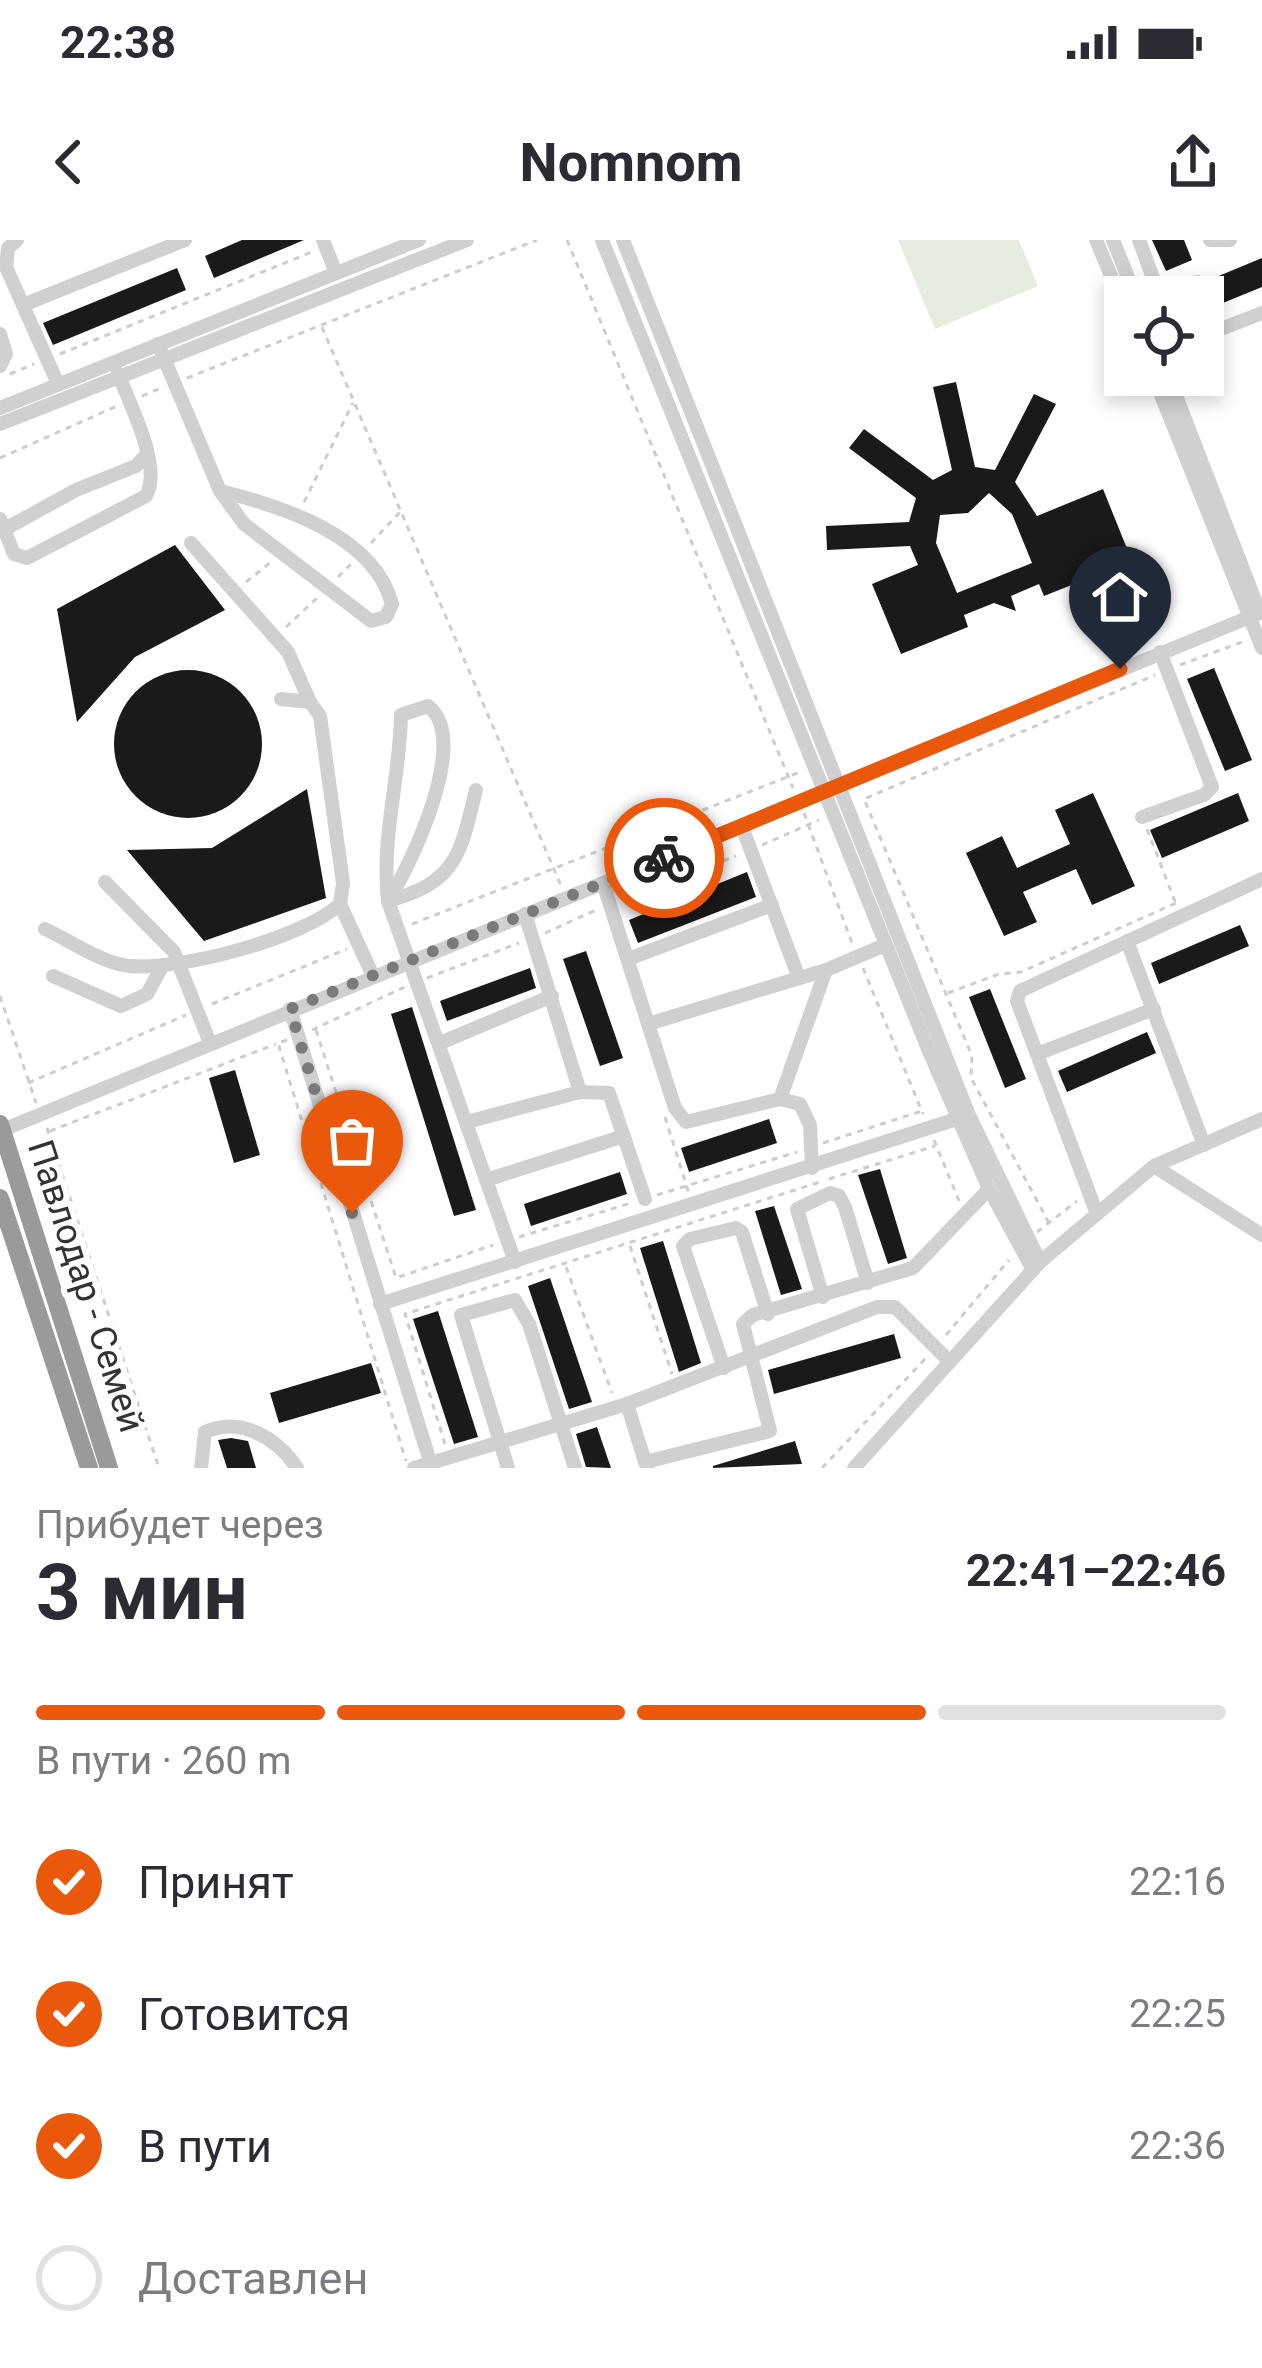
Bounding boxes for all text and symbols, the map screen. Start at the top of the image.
text: 22:38 [60,16,176,69]
icon: back [36,129,102,195]
icon: share [1160,129,1226,195]
text: Nomnom [520,131,742,194]
map controls [1104,276,1224,396]
button: locate [1104,276,1224,396]
pin [1069,546,1171,669]
icon: home [1087,564,1153,630]
courier [604,798,724,918]
icon: bike [631,825,697,891]
pin [301,1090,403,1213]
icon: bag [319,1108,385,1174]
street label: Павлодар - Семей [19,1135,153,1437]
text: Прибудет через [36,1502,324,1548]
text: 22:41–22:46 [966,1544,1226,1597]
text: 3 мин [36,1547,248,1638]
text: В пути · 260 m [36,1738,291,1784]
icon: check [36,1849,102,1915]
text: Принят [138,1856,294,1909]
text: 22:16 [1129,1859,1226,1905]
icon: check [36,1981,102,2047]
text: Готовится [138,1988,350,2041]
text: 22:25 [1129,1991,1226,2037]
icon: check [36,2113,102,2179]
text: В пути [138,2120,272,2173]
text: 22:36 [1129,2123,1226,2169]
text: Доставлен [138,2252,368,2305]

